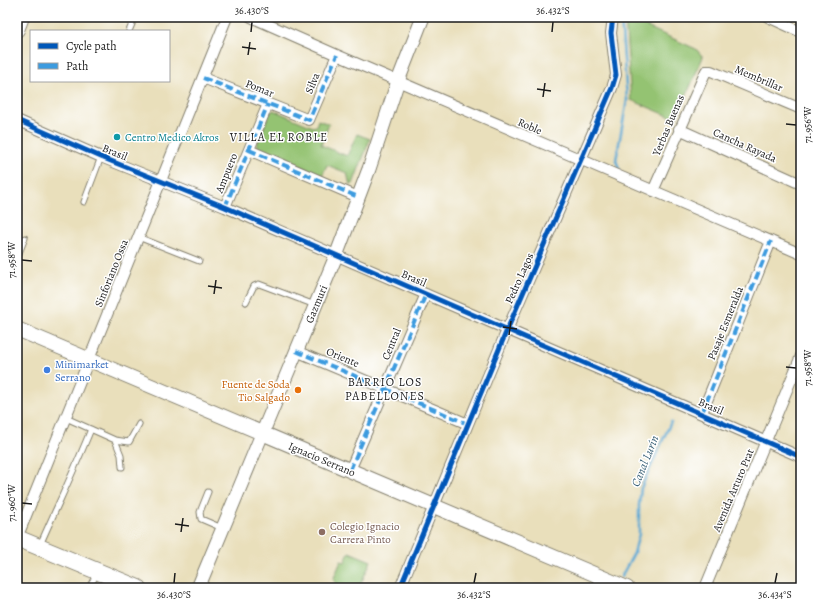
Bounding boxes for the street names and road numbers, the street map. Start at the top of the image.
street label: Membrillar [732,62,785,95]
street label: Silva [301,70,324,96]
street label: Pomar [243,76,276,101]
street label: Yerbas Buenas [648,92,688,159]
street label: Roble [515,115,544,138]
street label: Cancha Rayada [711,125,780,167]
street label: Brasil [100,141,130,164]
street label: Ampuero [211,151,241,196]
street label: Sinforiano Ossa [91,236,132,309]
street label: Pedro Lagos [502,250,537,306]
street label: Brasil [399,266,429,291]
street label: Gazmuri [302,283,331,325]
street label: Pasaje Esmeralda [704,283,747,362]
street label: Central [378,326,405,362]
street label: Oriente [324,344,362,371]
street label: Brasil [696,394,726,419]
street label: Ignacio Serrano [286,439,358,481]
street label: Avenida Arturo Prat [709,446,758,535]

